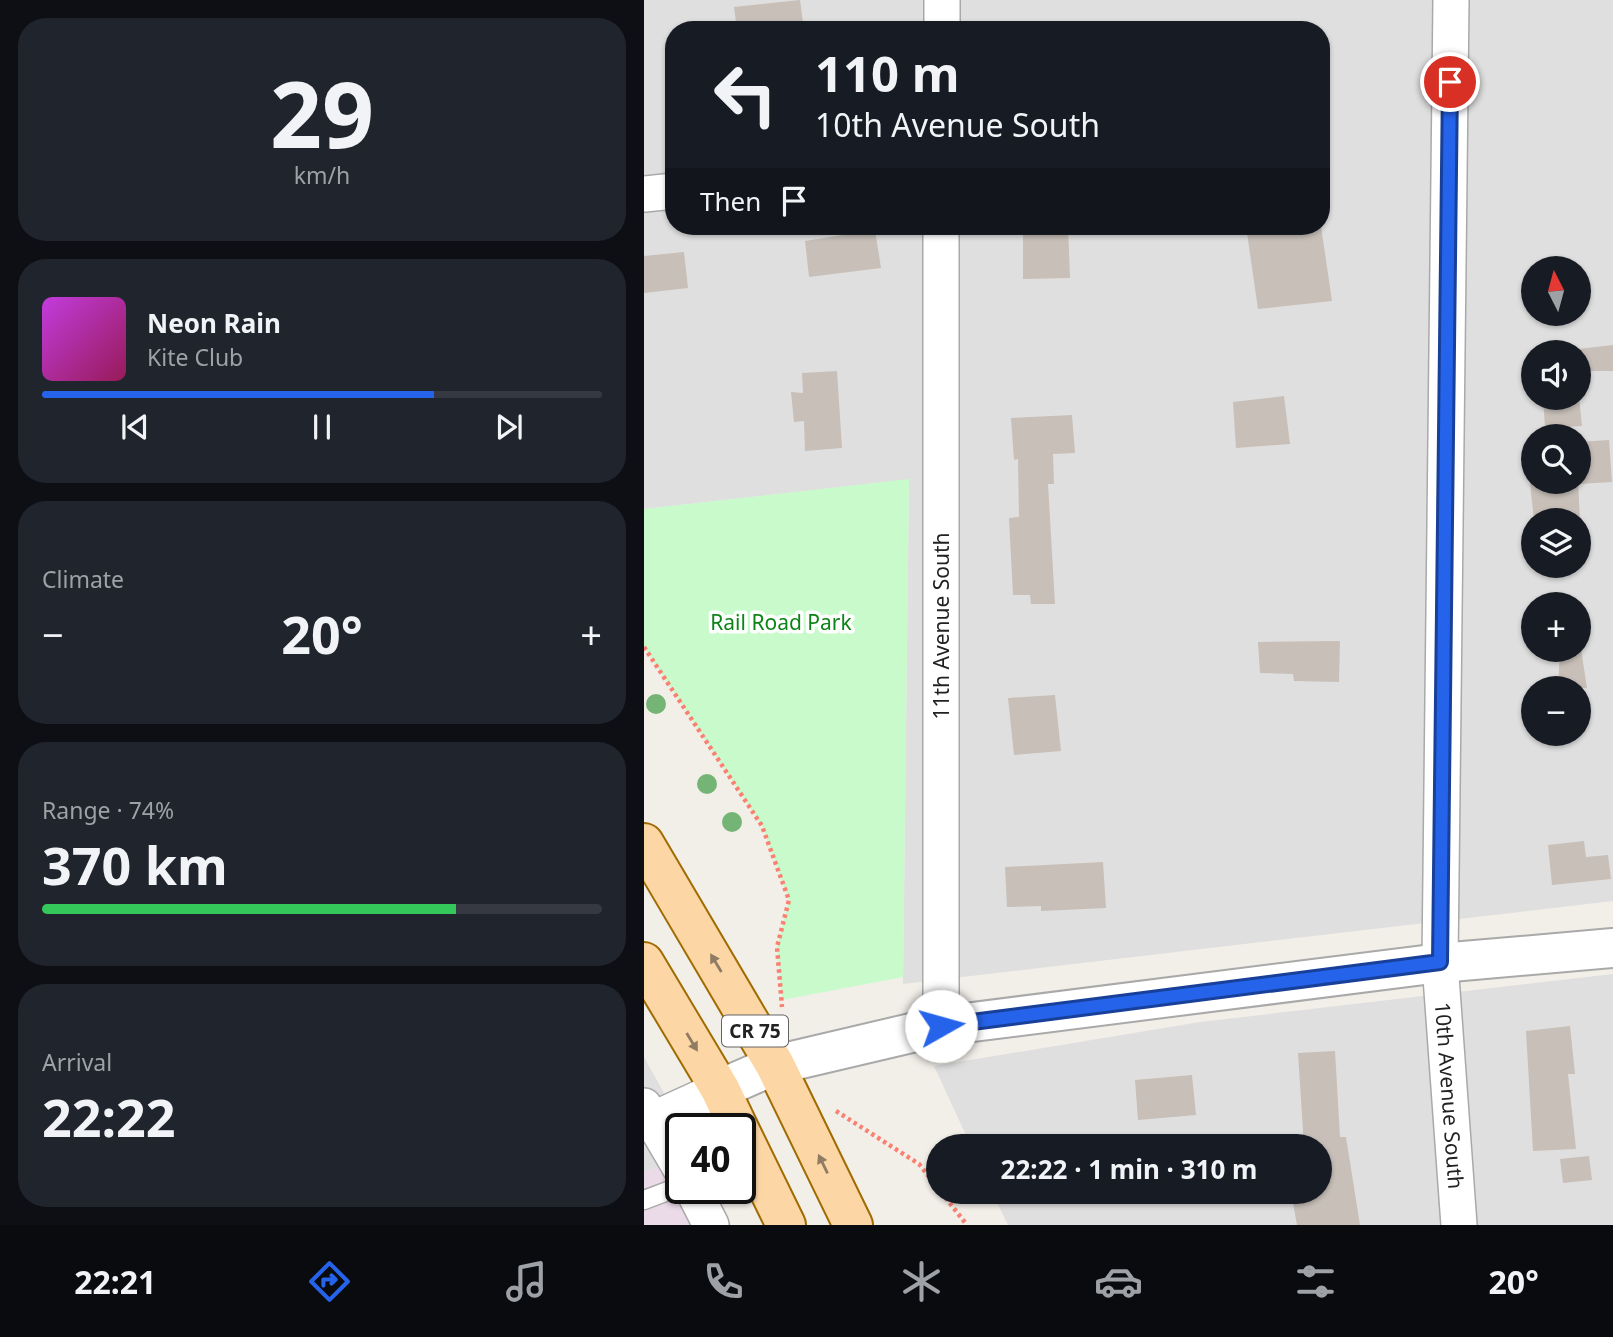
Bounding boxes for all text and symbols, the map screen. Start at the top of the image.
text: 110 m [815,40,960,106]
icon: left [700,49,791,140]
text: 29 [270,51,374,175]
pin [1420,52,1480,112]
icon: arrive [1431,63,1469,101]
text: 10th Avenue South [815,103,1100,146]
text: km/h [294,159,350,191]
icon: arrive [775,182,813,220]
text: Then [700,183,761,219]
north arrow [1521,256,1591,326]
map controls [1521,256,1591,746]
text: Neon Rain [147,305,281,341]
button: sound [1521,340,1591,410]
text: Kite Club [147,341,243,373]
icon: previous [116,408,154,446]
icon: pause [303,408,341,446]
icon: next [490,408,528,446]
button: search [1521,424,1591,494]
button: layers [1521,508,1591,578]
street label: 11th Avenue South [927,532,955,720]
text: Climate [42,563,124,595]
button: + [1521,592,1591,662]
text: 20° [281,598,363,669]
text: − [42,608,64,660]
text: + [580,608,602,660]
park label: Rail Road Park [710,608,853,636]
button: − [1521,676,1591,746]
text: Range · 74% [42,794,174,826]
text: 370 km [42,829,228,900]
one-way arrow [709,954,722,973]
position arrow [904,989,978,1063]
street label: 10th Avenue South [1429,1001,1470,1190]
road number: CR 75 [722,1015,788,1046]
one-way arrow [686,1032,698,1051]
text: Arrival [42,1046,112,1078]
text: 22:22 [42,1081,176,1152]
speed limit sign: 40 [665,1113,756,1204]
text: 22:22 · 1 min · 310 m [1001,1151,1257,1187]
one-way arrow [818,1154,829,1174]
icon: directions [305,1257,354,1306]
icon: music [502,1257,551,1306]
icon: phone [699,1257,748,1306]
icon: climate [897,1257,946,1306]
icon: car [1094,1257,1143,1306]
icon: filters [1291,1257,1340,1306]
text: 22:21 [74,1260,156,1303]
text: 20° [1489,1260,1539,1303]

